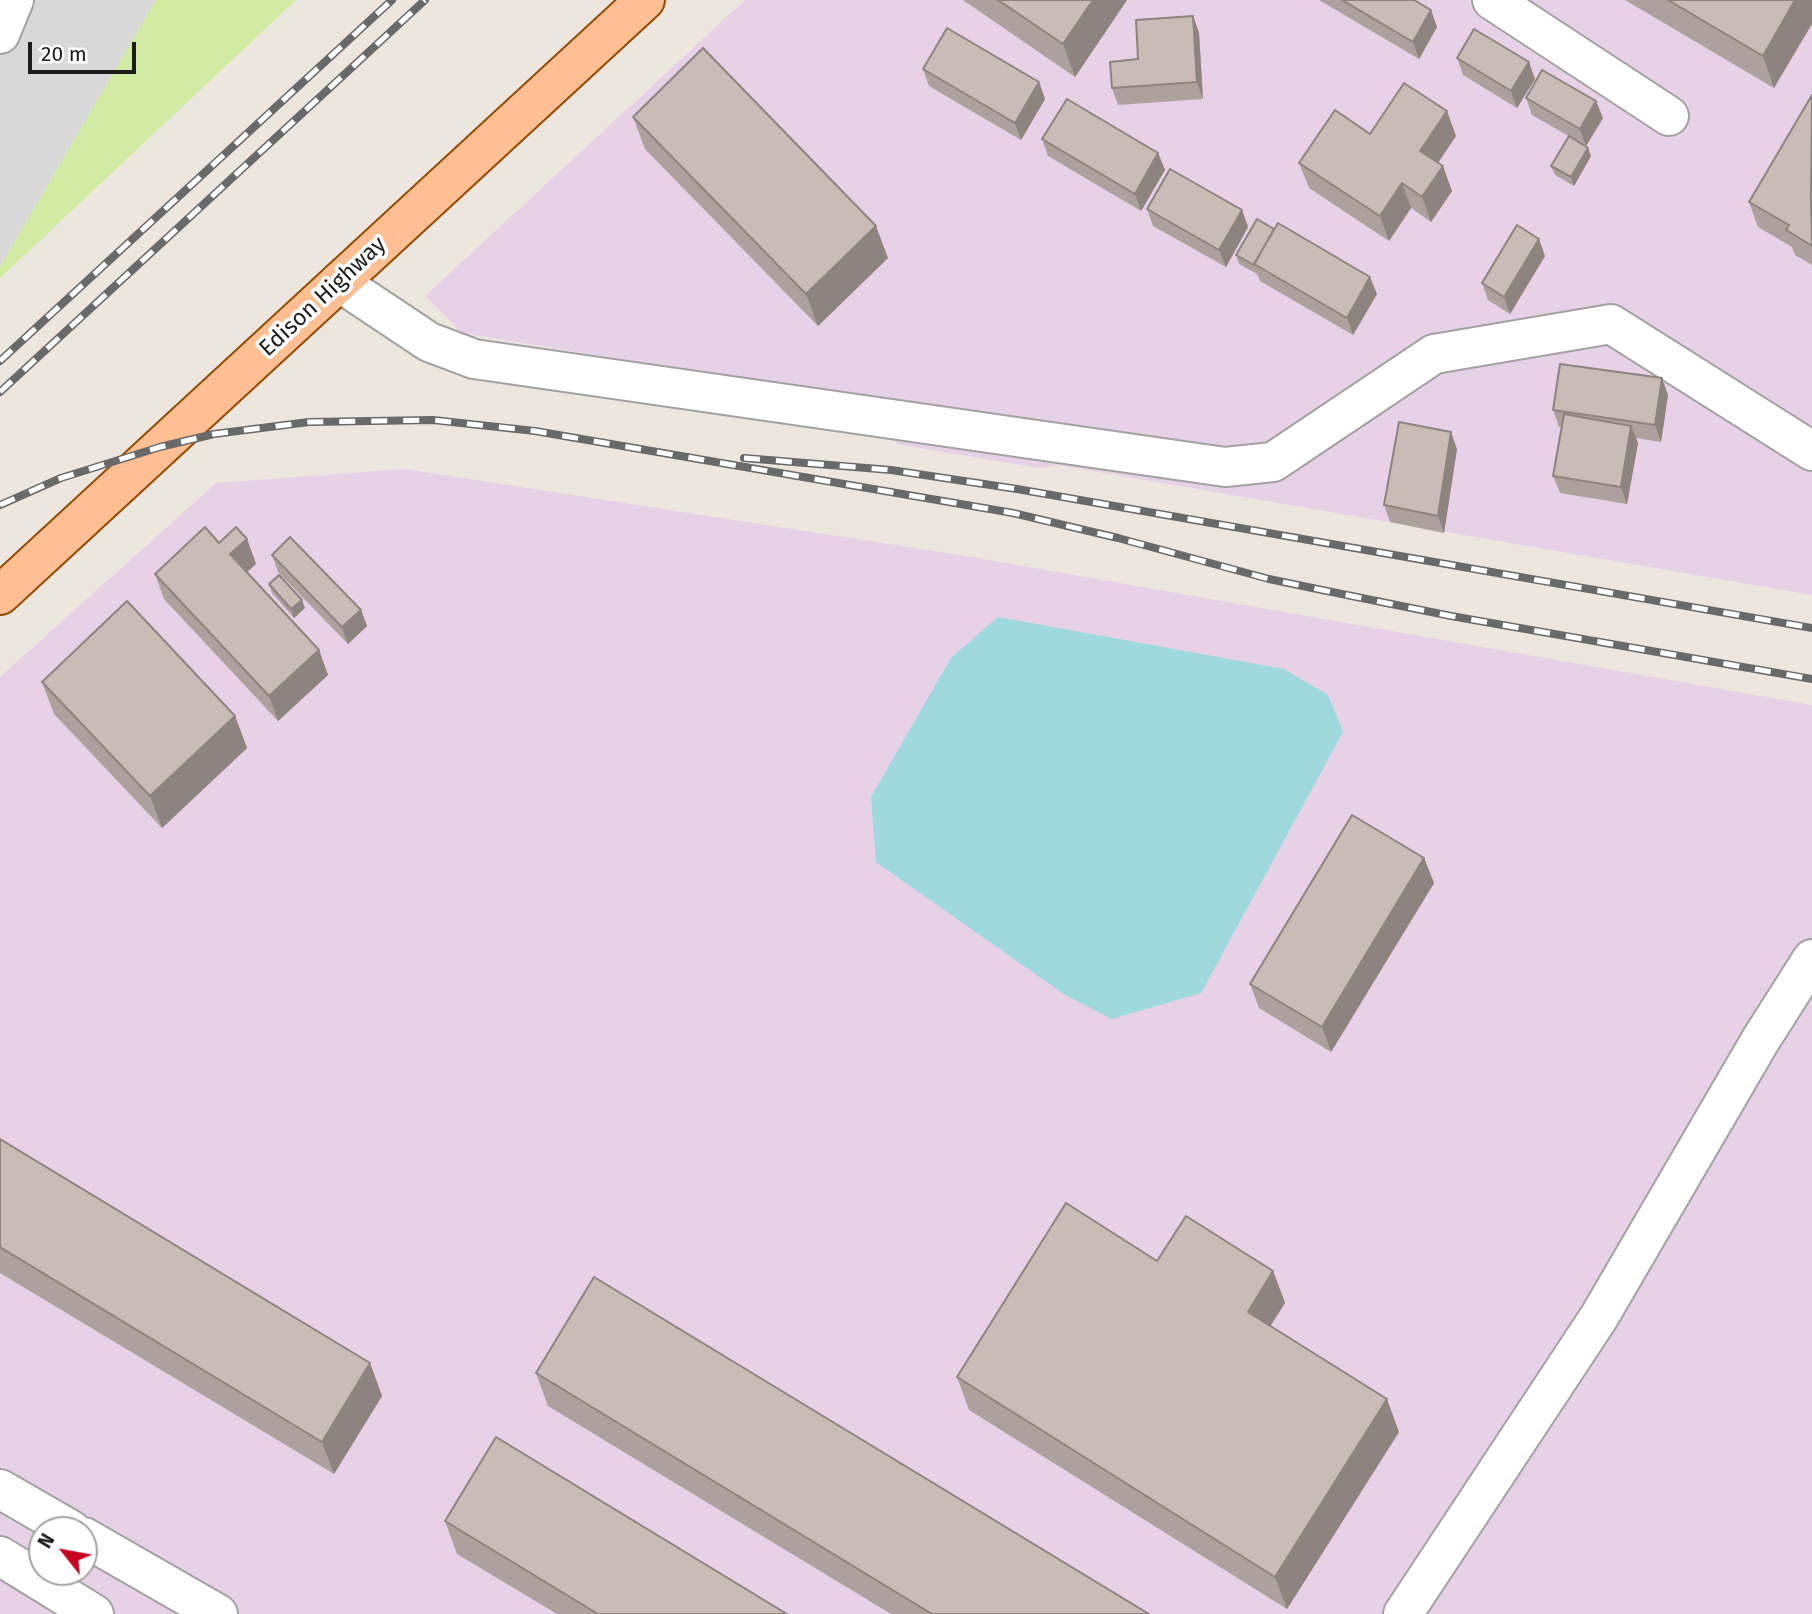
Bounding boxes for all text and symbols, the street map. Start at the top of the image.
scale bar [32,28,140,72]
text: 20 m [41,41,87,67]
street label: Edison Highway [254,231,392,363]
north arrow [28,1516,98,1586]
text: N [33,1530,59,1552]

